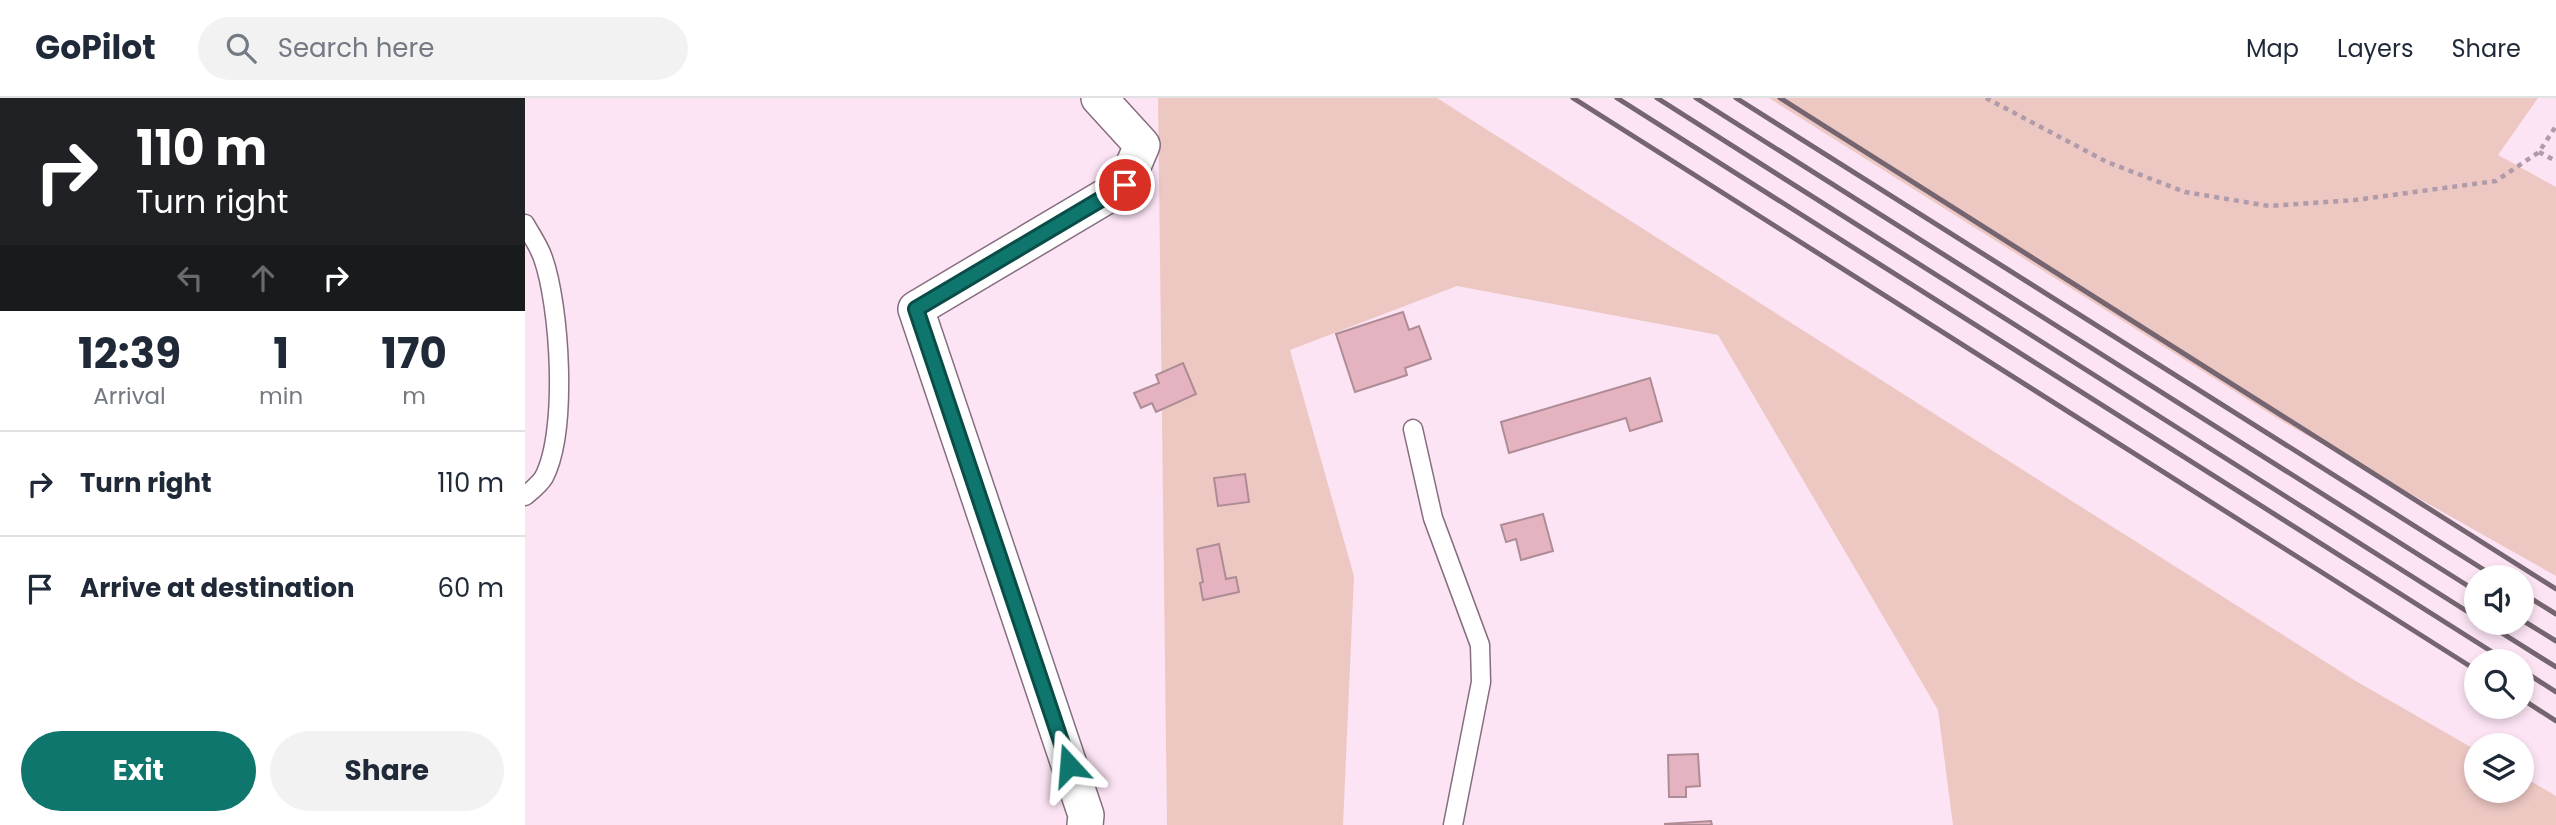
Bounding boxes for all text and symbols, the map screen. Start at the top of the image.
search box [198,17,688,80]
text: GoPilot [35,24,156,71]
icon: search [222,29,260,67]
text: Search here [278,30,434,66]
text: Map [2246,32,2299,65]
text: Layers [2337,32,2413,65]
text: Share [2451,32,2521,65]
text: 110 m [136,114,267,182]
icon: right [21,126,112,217]
pin [1095,155,1155,215]
icon: arrive [1106,166,1144,204]
text: Turn right [136,179,288,224]
icon: left [171,259,209,297]
icon: ahead [244,259,282,297]
icon: right [317,259,355,297]
text: 12:39 [78,324,181,383]
text: 1 [273,324,289,383]
text: 170 [381,324,447,383]
text: Arrival [93,380,166,412]
text: min [259,380,303,412]
text: m [402,380,426,412]
icon: right [21,465,59,503]
text: Turn right [80,465,212,501]
text: 110 m [437,465,504,501]
map controls [2464,565,2534,803]
button: sound [2464,565,2534,635]
icon: arrive [21,570,59,608]
text: Arrive at destination [80,570,355,606]
text: 60 m [437,570,504,606]
button: search [2464,649,2534,719]
position arrow [1032,728,1106,802]
button: Exit [21,731,256,811]
button: Share [270,731,504,811]
button: layers [2464,733,2534,803]

